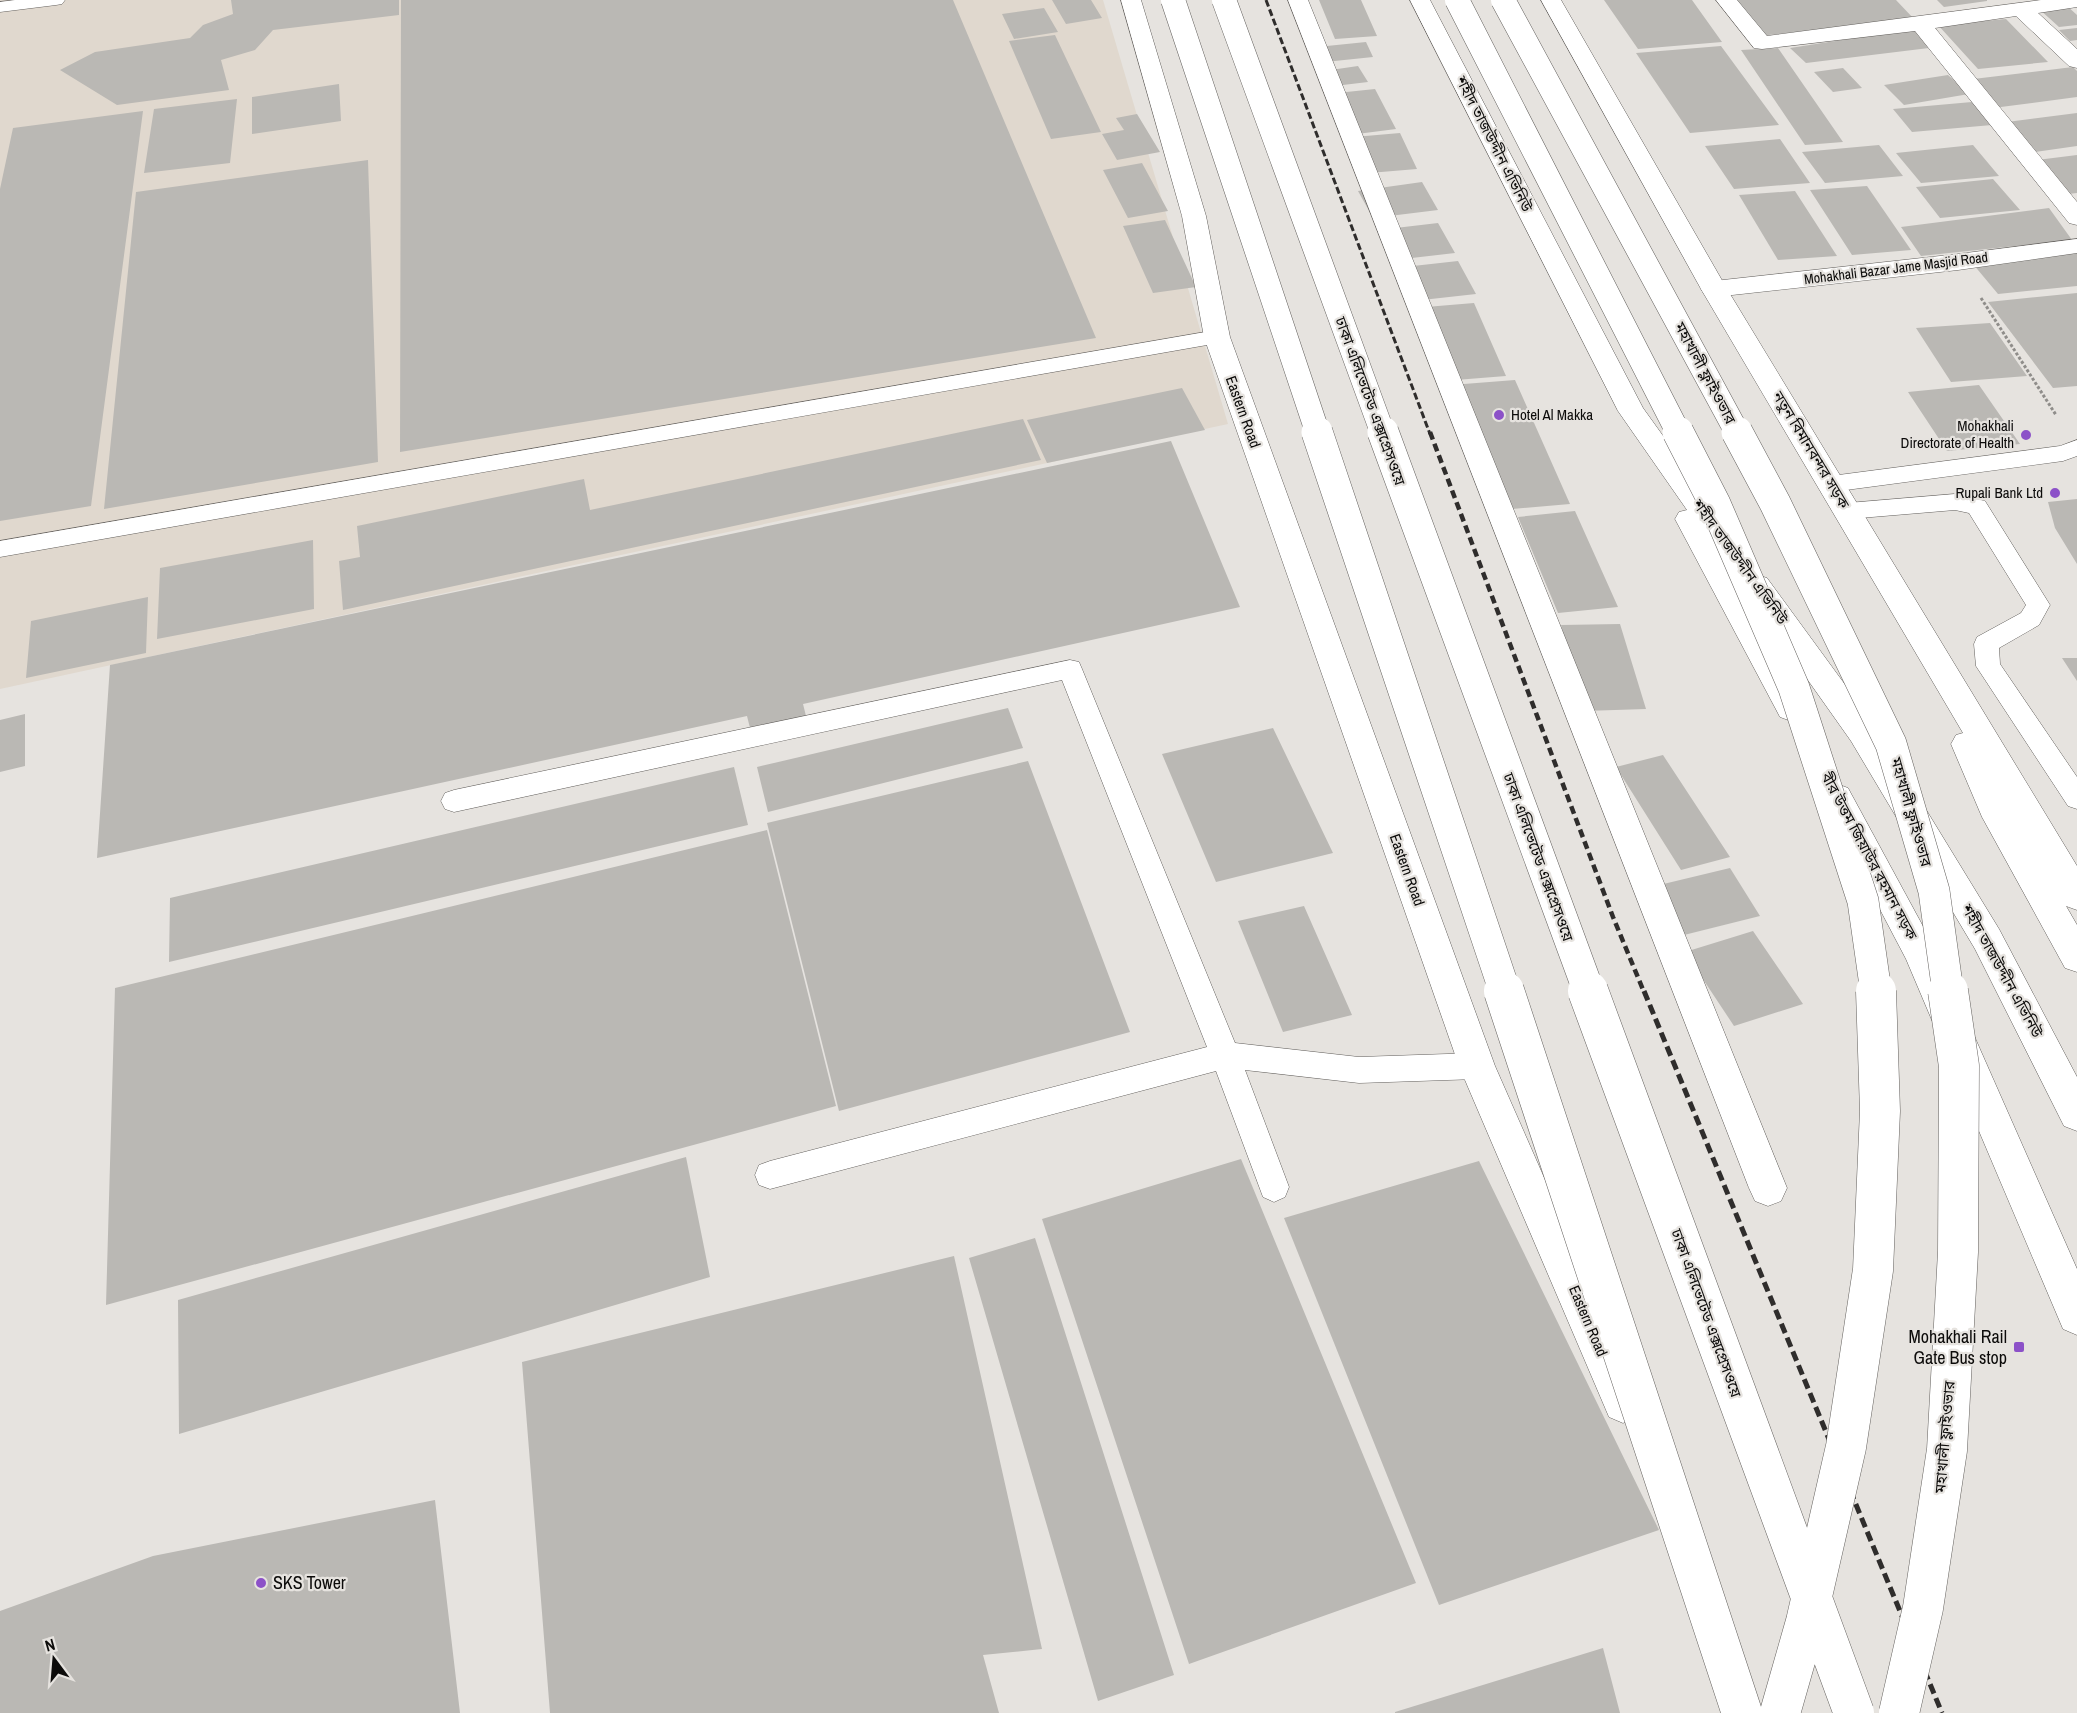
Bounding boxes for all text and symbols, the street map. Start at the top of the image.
street label: শহীদ তাজউদ্দীন এভিনিউ [1451,71,1538,216]
street label: Mohakhali Bazar Jame Masjid Road [1803,248,1989,288]
street label: ঢাকা এলিভেটেড এক্সপ্রেসওয়ে [1330,313,1411,488]
street label: মহাখালী ফ্লাইওভার [1669,317,1742,428]
street label: Eastern Road [1221,373,1266,451]
street label: নতুন বিমানবন্দর সড়ক [1768,386,1855,513]
place label: Hotel Al Makka [1511,404,1593,425]
marker: Hotel Al Makka [1492,408,1506,422]
place label: Mohakhali Directorate of Health [1901,415,2014,453]
marker: Mohakhali Directorate of Health [2019,428,2033,442]
place label: Rupali Bank Ltd [1955,482,2043,503]
marker: Rupali Bank Ltd [2048,486,2062,500]
street label: শহীদ তাজউদ্দীন এভিনিউ [1687,494,1793,629]
street label: মহাখালী ফ্লাইওভার [1886,754,1937,870]
street label: বীর উত্তম জিয়াউর রহমান সড়ক [1816,767,1923,944]
street label: ঢাকা এলিভেটেড এক্সপ্রেসওয়ে [1498,769,1579,944]
street label: Eastern Road [1385,831,1430,909]
street label: শহীদ তাজউদ্দীন এভিনিউ [1956,899,2048,1042]
street label: ঢাকা এলিভেটেড এক্সপ্রেসওয়ে [1666,1225,1747,1400]
street label: Eastern Road [1564,1282,1613,1360]
place label: Mohakhali Rail Gate Bus stop [1909,1324,2007,1370]
marker: Mohakhali Rail Gate Bus stop [2012,1340,2026,1354]
street label: মহাখালী ফ্লাইওভার [1929,1379,1960,1495]
place label: SKS Tower [273,1570,346,1595]
marker: SKS Tower [254,1576,268,1590]
north arrow [24,1629,84,1689]
text: N [42,1633,57,1656]

